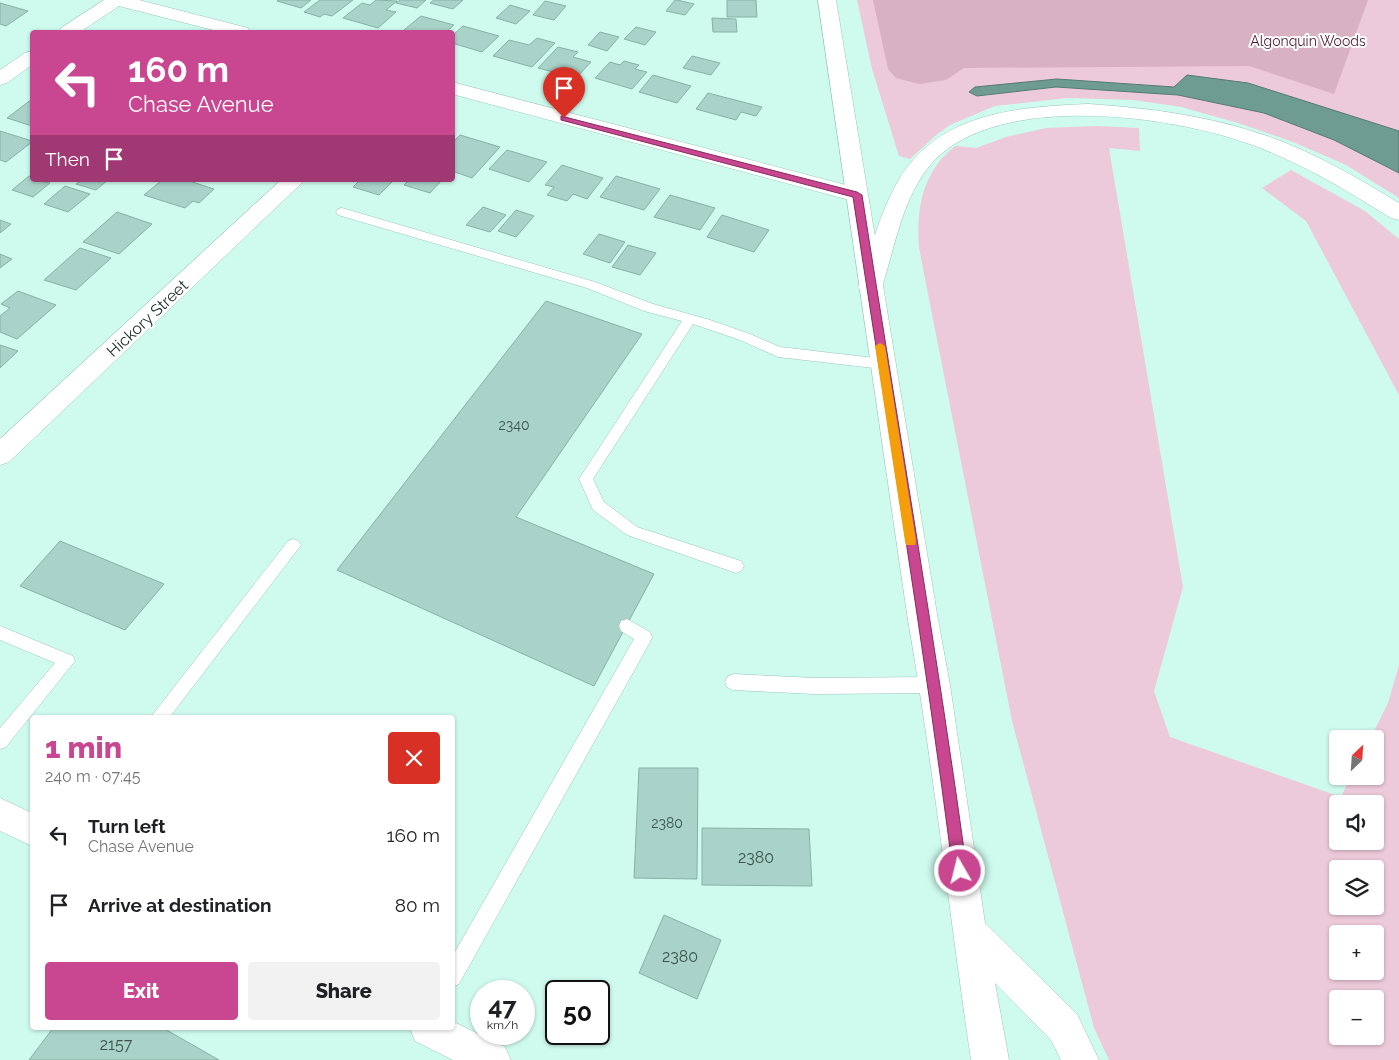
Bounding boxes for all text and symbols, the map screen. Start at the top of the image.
park label: Algonquin Woods [1250,33,1366,49]
text: 160 m [128,49,229,90]
icon: left [45,50,110,115]
pin [543,67,585,118]
icon: arrive [550,74,578,102]
text: Chase Avenue [128,91,274,117]
icon: arrive [100,145,128,173]
text: Then [45,148,90,170]
street label: Hickory Street [103,276,192,361]
house number: 2340 [499,417,529,433]
text: 1 min [45,730,122,765]
north arrow [1329,730,1384,785]
map controls [1329,730,1384,1045]
button: close [388,732,440,784]
text: 240 m · 07:45 [45,767,141,786]
button: sound [1329,795,1384,850]
text: Turn left [88,815,165,837]
house number: 2380 [651,815,683,831]
icon: left [45,821,73,849]
text: 160 m [386,824,440,846]
text: Chase Avenue [88,837,194,856]
position arrow [933,844,985,896]
house number: 2380 [738,848,774,867]
button: layers [1329,860,1384,915]
icon: arrive [45,891,73,919]
text: Arrive at destination [88,894,272,916]
text: 80 m [395,894,440,916]
button: + [1329,925,1384,980]
house number: 2380 [662,947,698,966]
button: Exit [45,962,238,1020]
button: Share [248,962,440,1020]
speed limit sign: 50 [545,980,610,1045]
button: − [1329,990,1384,1045]
text: 47 [488,991,517,1021]
text: km/h [487,1018,518,1032]
house number: 2157 [100,1035,133,1054]

